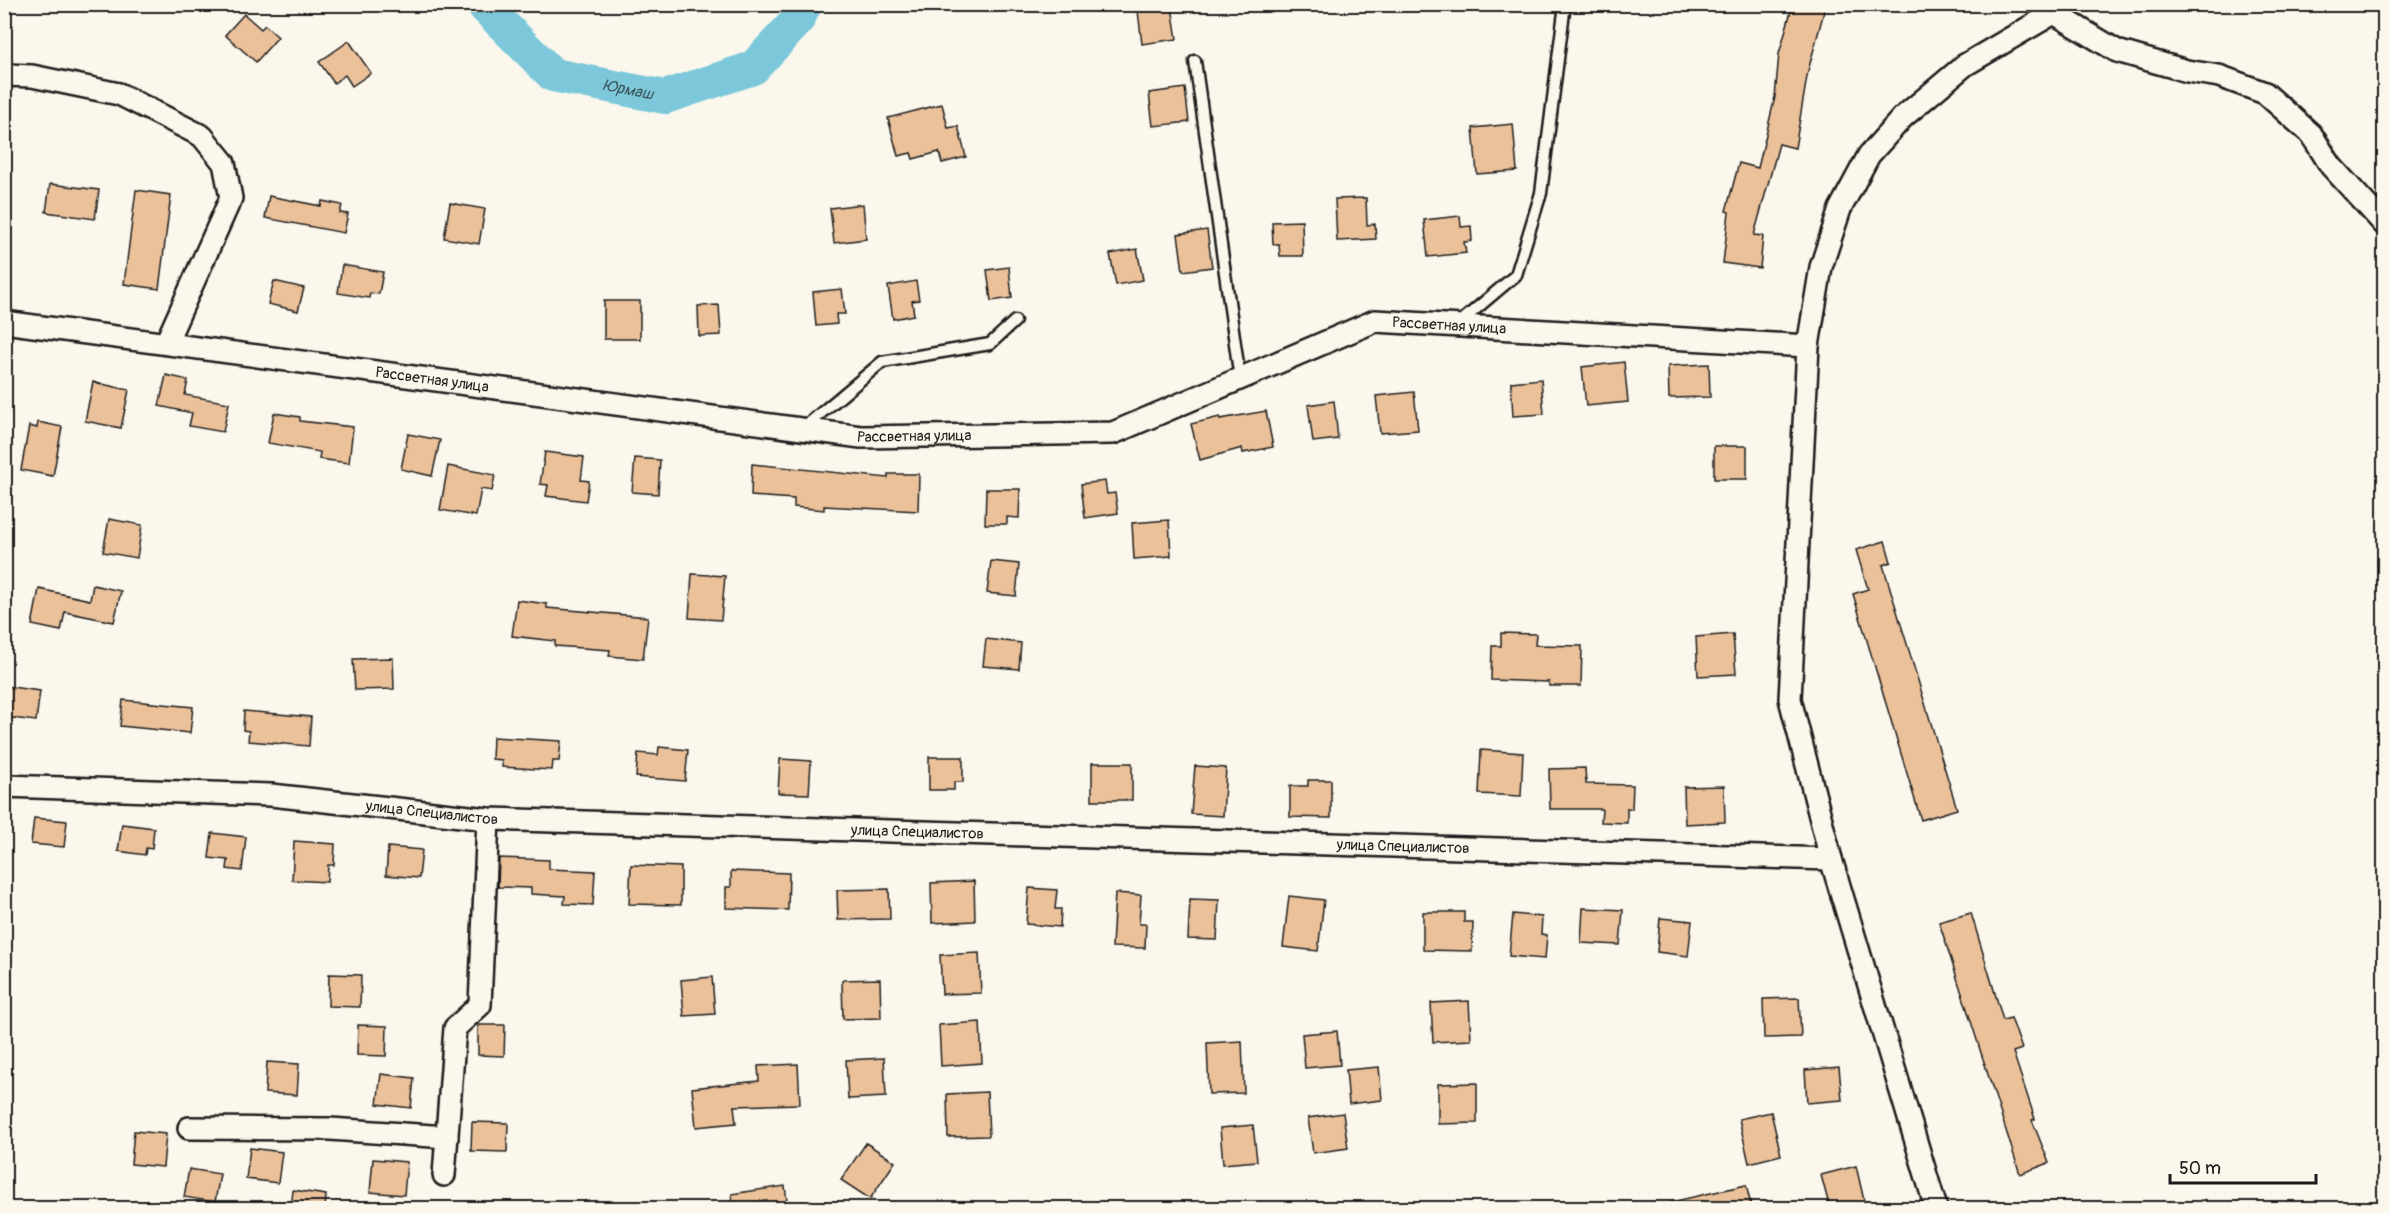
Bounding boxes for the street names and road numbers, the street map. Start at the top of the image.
street label: Рассветная улица [1392,313,1507,338]
street label: Рассветная улица [374,362,490,396]
street label: Рассветная улица [856,426,972,447]
street label: улица Специалистов [364,796,498,829]
street label: улица Специалистов [850,820,984,843]
street label: улица Специалистов [1335,835,1470,858]

